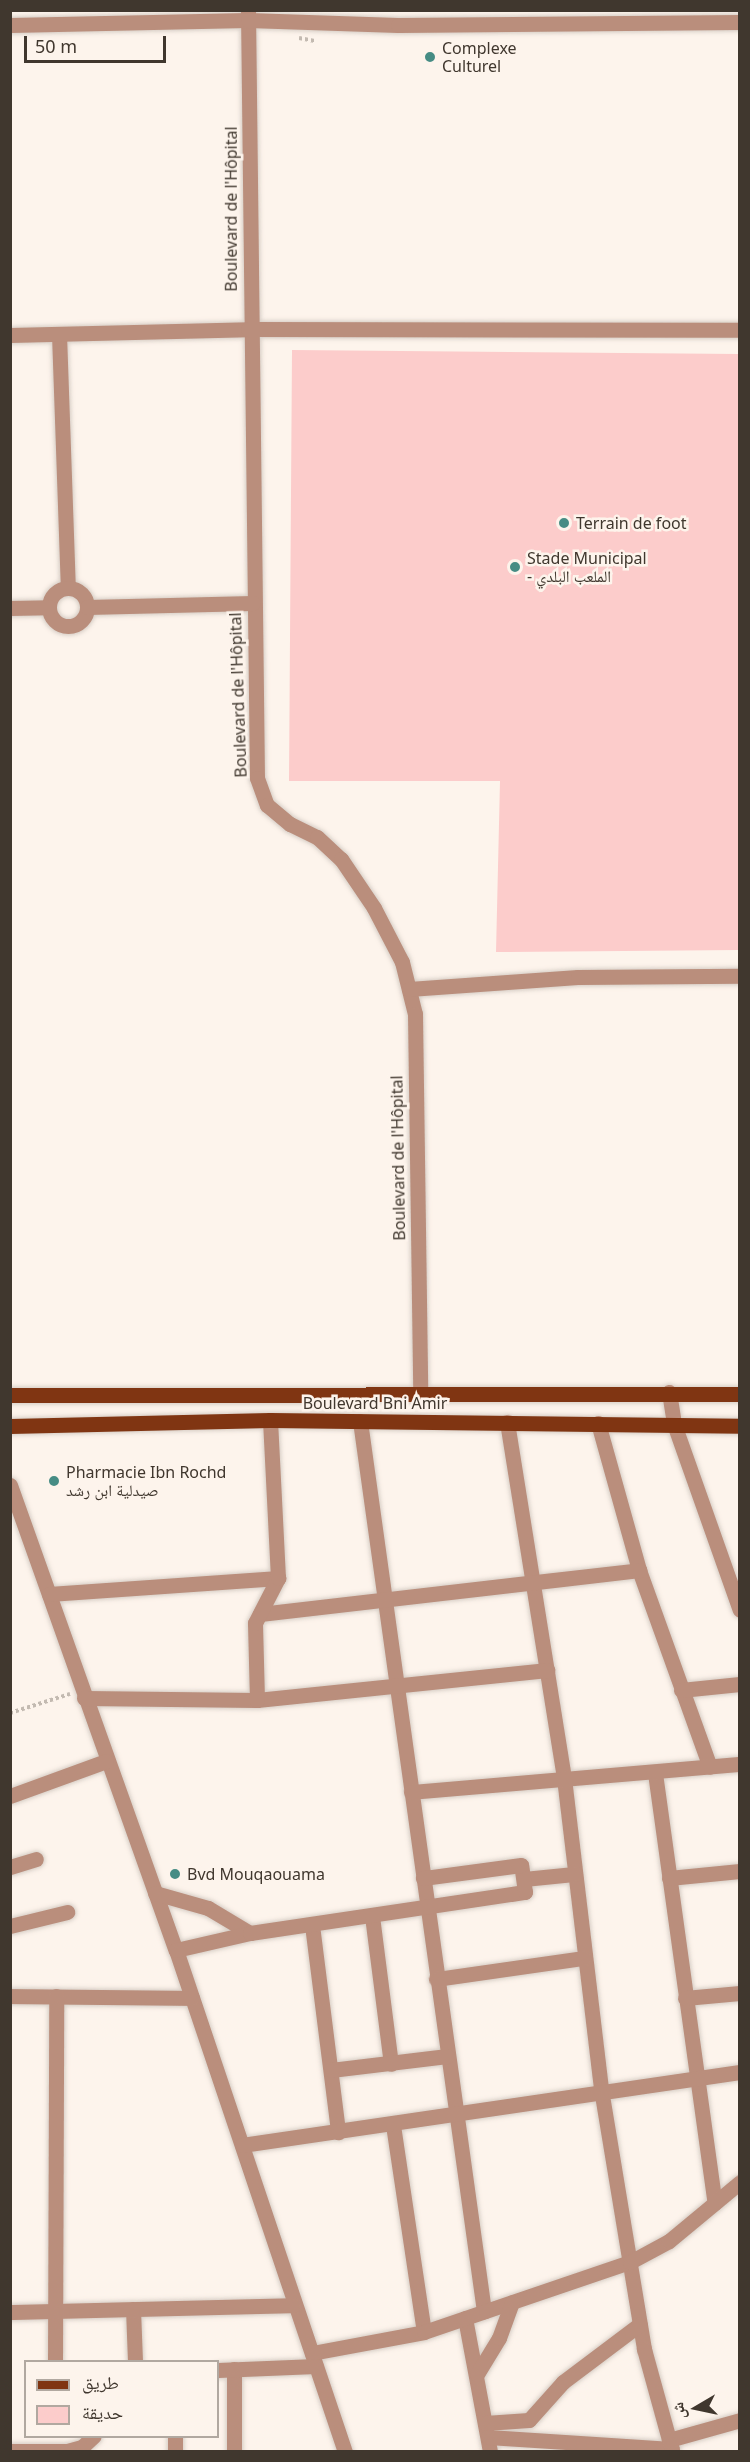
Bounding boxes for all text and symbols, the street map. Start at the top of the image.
scale bar [27,24,170,62]
text: 50 m [35,34,77,58]
place label: Complexe Culturel [442,38,517,76]
marker: Complexe Culturel [423,50,437,64]
street label: Boulevard de l'Hôpital [221,126,241,292]
place label: Terrain de foot [576,513,687,533]
marker: Terrain de foot [557,516,571,530]
place label: Stade Municipal - الملعب البلدي [527,548,647,586]
marker: Stade Municipal - الملعب البلدي [508,560,522,574]
street label: Boulevard de l'Hôpital [226,612,250,778]
street label: Boulevard de l'Hôpital [387,1075,409,1241]
street label: Boulevard Bni Amir [303,1393,447,1413]
place label: Pharmacie Ibn Rochd صيدلية ابن رشد [66,1462,226,1500]
marker: Pharmacie Ibn Rochd صيدلية ابن رشد [47,1474,61,1488]
place label: Bvd Mouqaouama [187,1864,325,1884]
marker: Bvd Mouqaouama [168,1867,182,1881]
legend [24,2360,219,2438]
text: طريق [82,2370,119,2394]
north arrow [666,2378,726,2438]
text: حديقة [82,2400,123,2424]
text: ش [666,2401,690,2421]

